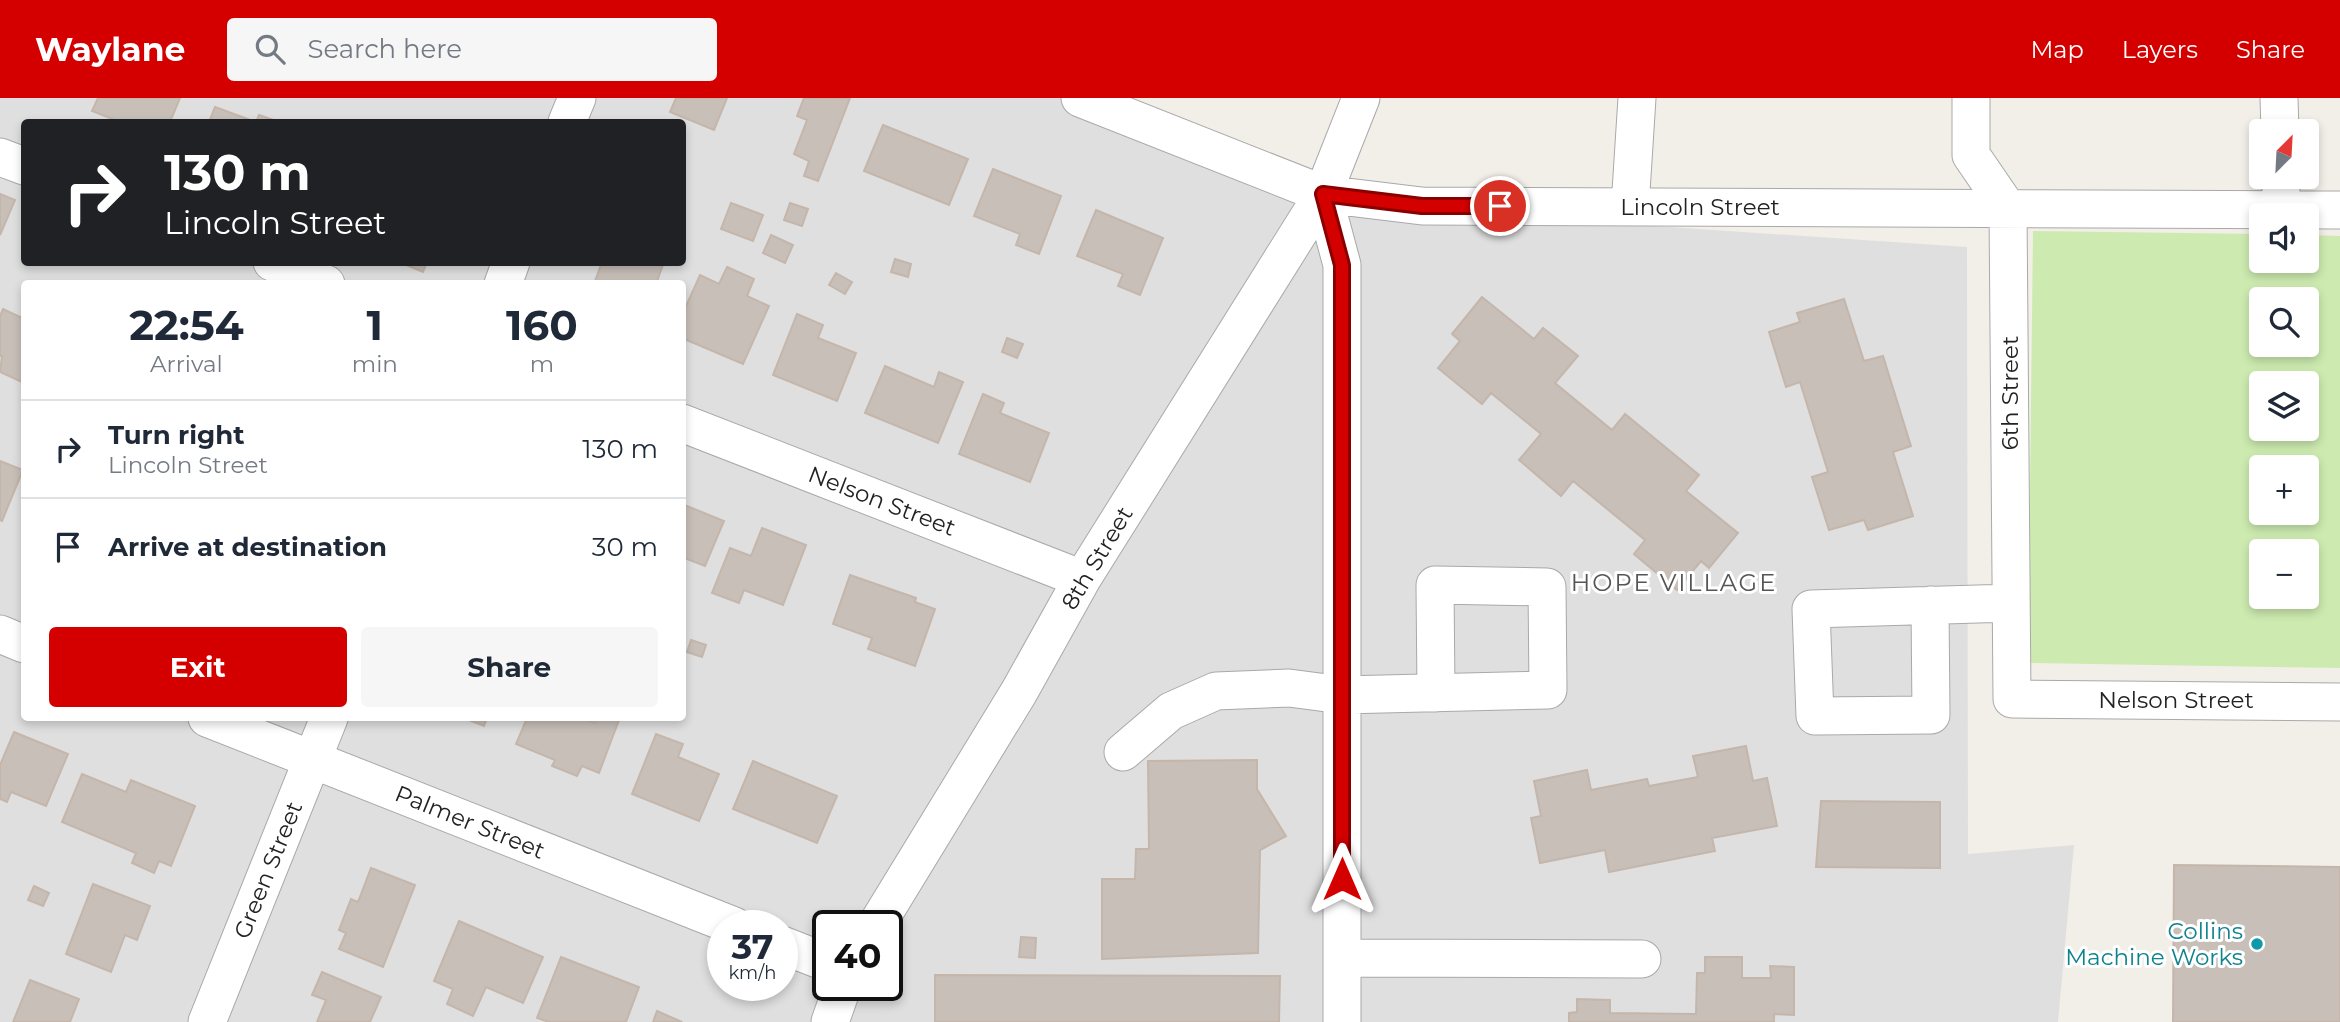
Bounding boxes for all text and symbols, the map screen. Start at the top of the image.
search box [227,18,717,81]
text: Waylane [35,29,185,69]
icon: search [251,30,289,68]
text: Search here [307,33,462,65]
text: Map [2030,35,2084,64]
text: Layers [2122,35,2198,64]
text: Share [2236,35,2305,64]
north arrow [2249,119,2319,189]
map controls [2249,119,2319,609]
text: 130 m [164,143,311,202]
icon: right [49,147,140,238]
pin [1470,176,1530,236]
icon: arrive [1481,187,1519,225]
street label: Lincoln Street [1620,193,1780,221]
text: Lincoln Street [164,203,386,242]
button: sound [2249,203,2319,273]
button: search [2249,287,2319,357]
text: 22:54 [129,299,244,351]
text: 1 [367,299,383,351]
text: 160 [506,299,578,351]
street label: 6th Street [1996,336,2024,450]
text: Arrival [150,350,223,378]
text: min [352,350,398,378]
text: m [530,350,554,378]
button: layers [2249,371,2319,441]
text: Turn right [108,419,244,451]
icon: right [49,430,87,468]
text: 130 m [582,433,658,465]
text: Lincoln Street [108,451,268,479]
button: + [2249,455,2319,525]
street label: Nelson Street [804,460,960,542]
street label: 8th Street [1055,501,1139,615]
icon: arrive [49,528,87,566]
text: Arrive at destination [108,531,387,563]
text: 30 m [592,531,658,563]
button: − [2249,539,2319,609]
district label: HOPE VILLAGE [1571,568,1777,597]
button: Exit [49,627,347,707]
button: Share [361,627,658,707]
street label: Nelson Street [2098,686,2254,714]
street label: Palmer Street [391,779,549,865]
street label: Green Street [228,797,308,943]
position arrow [1305,842,1379,916]
speed limit sign: 40 [812,910,903,1001]
place label: Collins Machine Works [2065,917,2243,971]
text: 37 [731,925,774,968]
marker: Collins Machine Works [2249,936,2265,952]
text: km/h [728,962,777,984]

